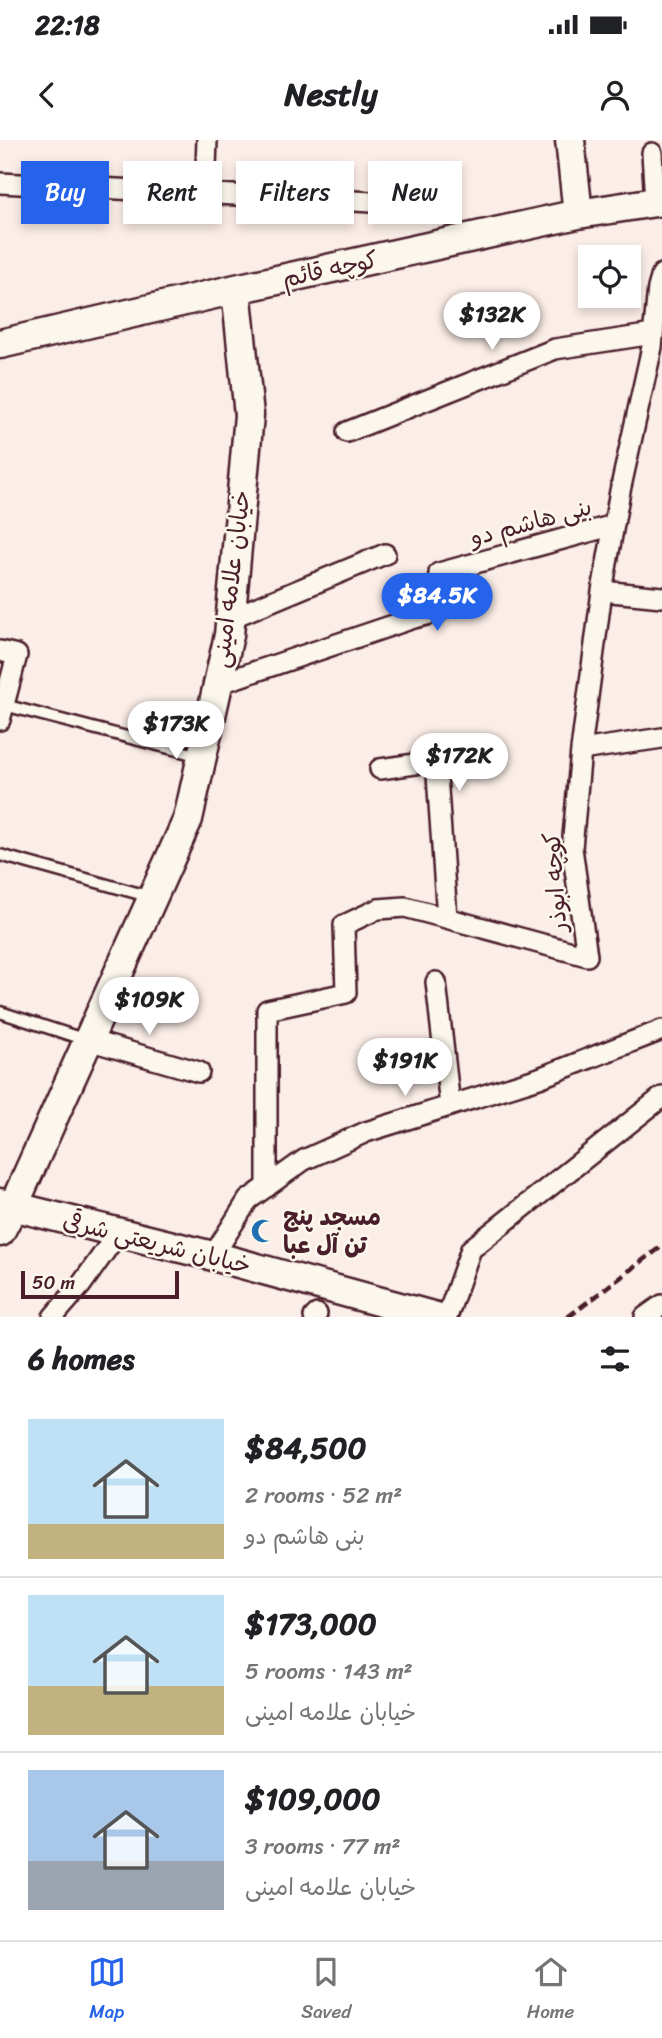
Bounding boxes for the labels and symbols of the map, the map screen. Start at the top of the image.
street label: کوچه قائم [278,238,382,300]
pin: $132K [443,292,541,352]
street label: بنی هاشم دو [463,486,597,559]
street label: خیابان علامه امینی [199,488,263,670]
pin: $84.5K [380,574,494,633]
pin: $173K [127,702,225,761]
pin: $172K [410,734,508,793]
street label: کوچه ابوذر [531,831,580,935]
pin: $109K [100,978,198,1037]
pin: $191K [356,1038,454,1098]
place label: مسجد پنج تن آل عبا [283,1196,381,1266]
street label: خیابان شریعتی شرقی [58,1199,256,1287]
mosque icon: مسجد پنج تن آل عبا [249,1217,277,1245]
scale bar [21,1268,178,1300]

